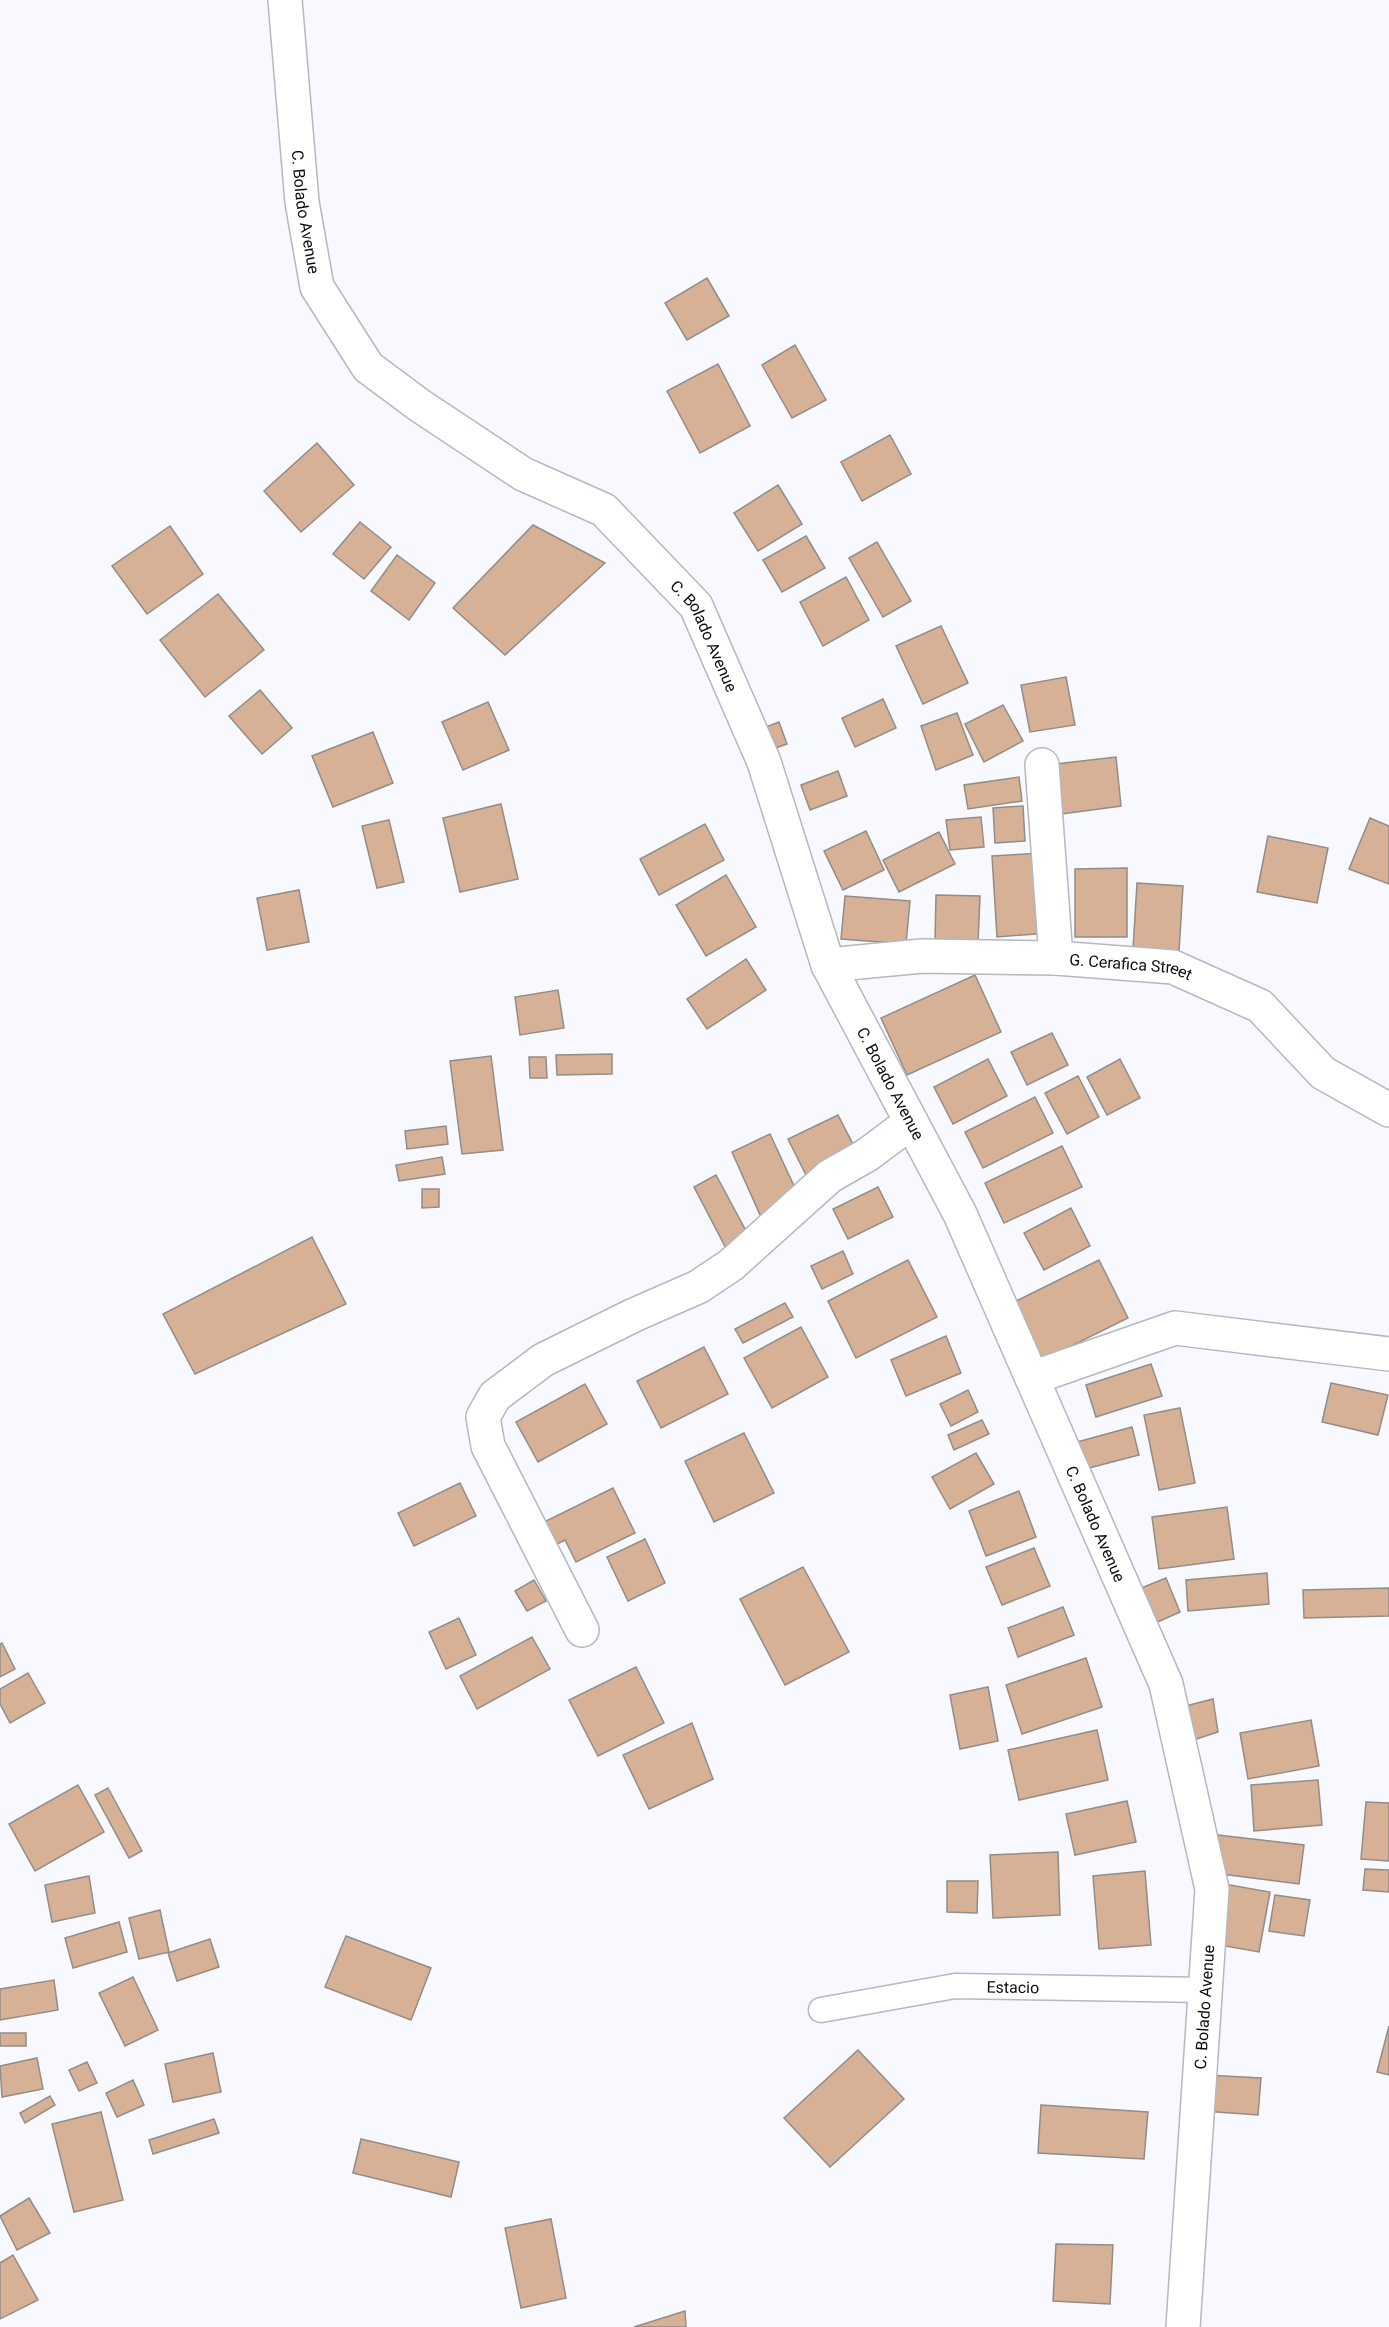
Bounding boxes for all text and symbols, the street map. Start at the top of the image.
street label: C. Bolado Avenue [288,149,323,275]
street label: C. Bolado Avenue [666,576,741,695]
street label: G. Cerafica Street [1069,950,1195,984]
street label: C. Bolado Avenue [853,1024,928,1143]
street label: C. Bolado Avenue [1062,1463,1129,1585]
street label: C. Bolado Avenue [1191,1944,1218,2070]
street label: Estacio [986,1978,1039,1997]

